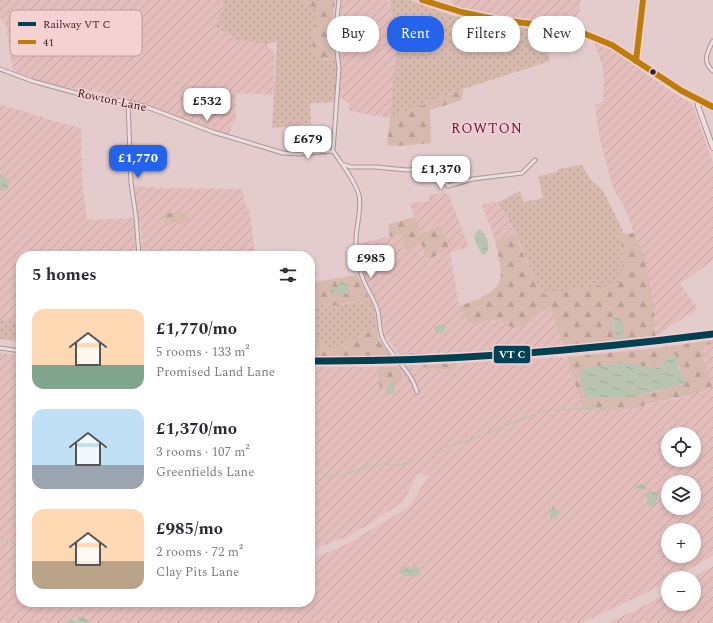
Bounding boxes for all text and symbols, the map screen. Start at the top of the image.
legend [10,10,142,56]
text: Railway VT C [43,16,110,33]
chip: Buy [327,16,379,52]
chip: Rent [387,16,444,52]
chip: Filters [452,16,520,52]
chip: New [528,16,585,52]
text: 41 [43,34,54,51]
unlabelled marker [648,67,658,77]
street label: Rowton Lane [75,84,148,117]
pin: £532 [183,88,231,122]
text: £532 [192,91,222,111]
district label: ROWTON [451,118,523,139]
pin: £679 [284,126,332,160]
text: £679 [293,129,323,149]
pin: £1,770 [105,145,171,179]
text: £1,770 [118,148,158,168]
pin: £1,370 [408,156,474,190]
text: £1,370 [421,159,461,179]
pin: £985 [347,245,395,279]
text: £985 [356,248,386,268]
text: 5 homes [32,262,97,288]
icon: filters [277,264,299,286]
text: £1,770/mo [156,316,237,342]
icon: home [64,325,112,373]
text: 5 rooms · 133 m² [156,342,250,362]
line badge: VT C [493,345,531,364]
text: VT C [499,346,526,363]
text: Promised Land Lane [156,362,275,382]
text: £1,370/mo [156,416,237,442]
icon: home [64,425,112,473]
map controls [661,427,701,611]
button: locate [661,427,701,467]
text: 3 rooms · 107 m² [156,442,250,462]
text: Greenfields Lane [156,462,254,482]
button: layers [661,475,701,515]
text: £985/mo [156,516,223,542]
button: + [661,523,701,563]
icon: home [64,525,112,573]
text: 2 rooms · 72 m² [156,542,243,562]
text: Clay Pits Lane [156,562,239,582]
button: − [661,571,701,611]

